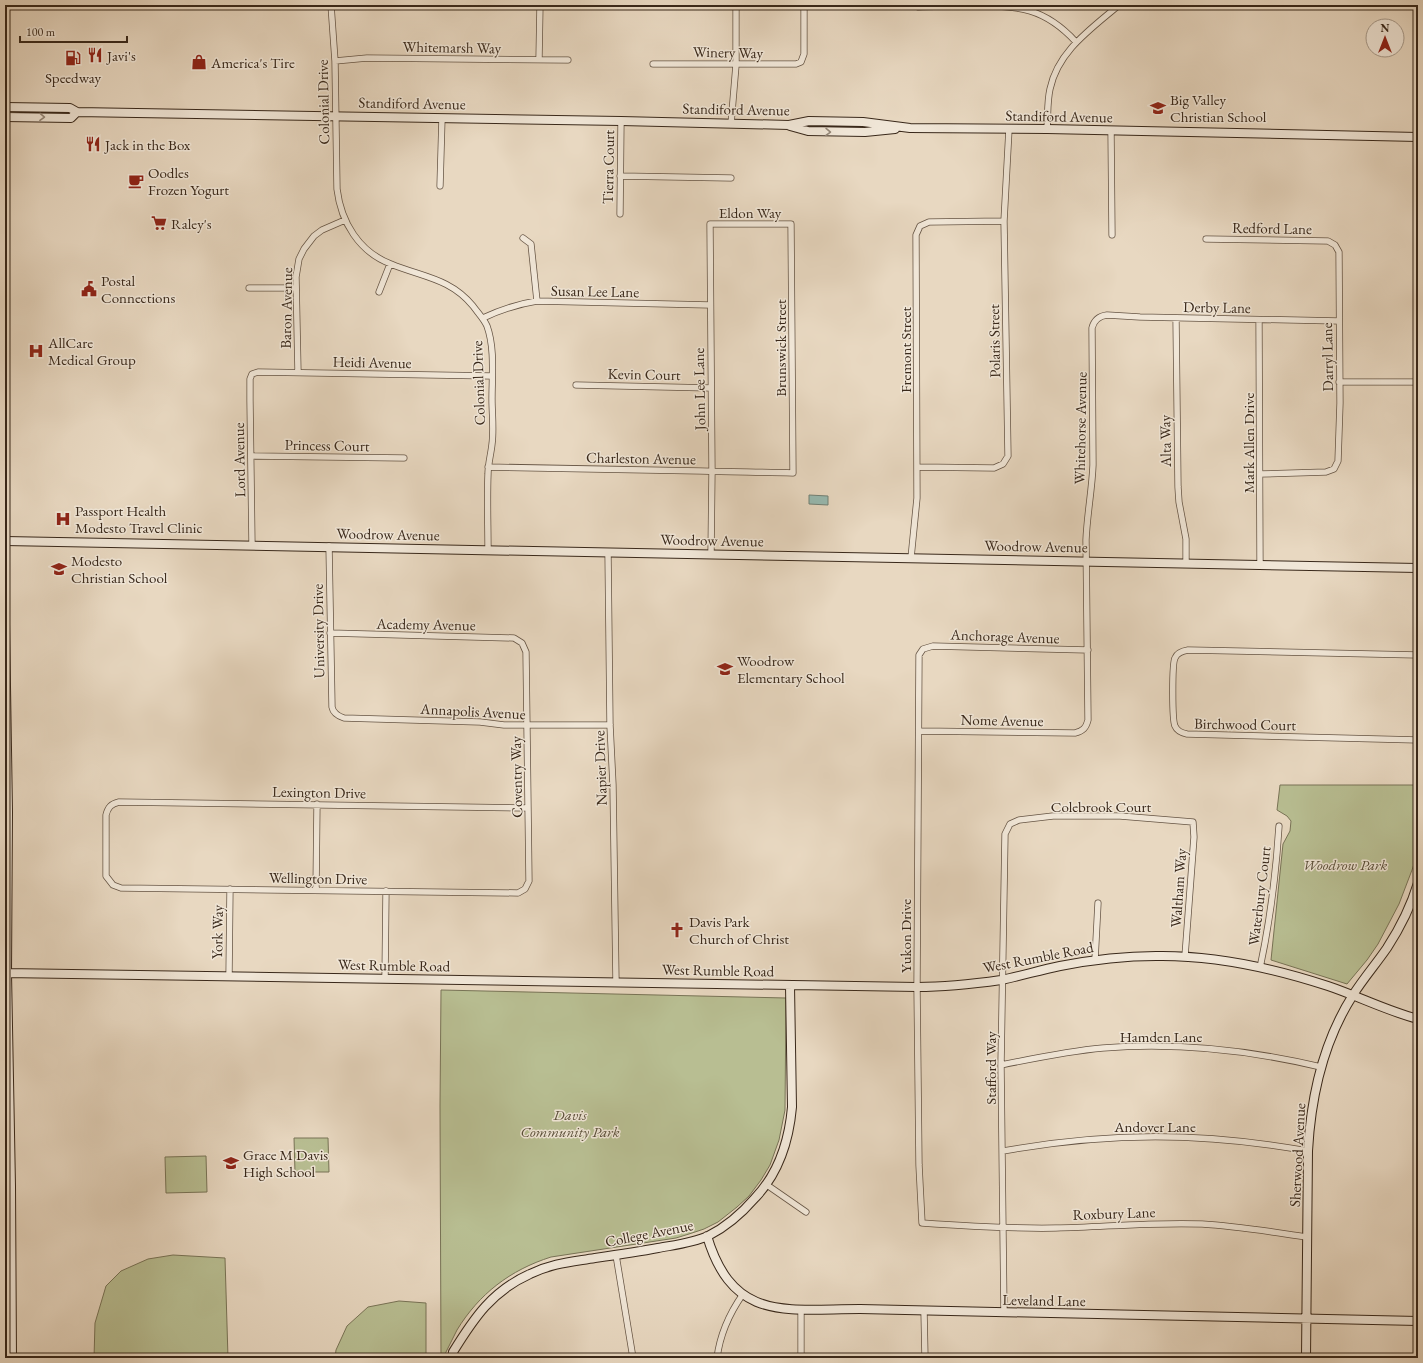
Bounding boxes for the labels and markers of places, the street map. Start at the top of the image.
restaurant icon: Javi's [86,46,104,64]
place label: Javi's [105,46,136,65]
fuel station icon: Speedway [64,49,82,67]
shop icon: America's Tire [190,53,208,71]
place label: America's Tire [210,53,295,72]
place label: Speedway [45,68,102,87]
place label: Big Valley Christian School [1170,90,1267,126]
school or university icon: Big Valley Christian School [1149,99,1167,117]
restaurant icon: Jack in the Box [84,135,102,153]
place label: Jack in the Box [103,135,191,154]
place label: Oodles Frozen Yogurt [148,163,229,199]
cafe icon: Oodles Frozen Yogurt [127,172,145,190]
supermarket icon: Raley's [150,214,168,232]
place label: Raley's [171,214,212,233]
place label: Postal Connections [101,271,175,307]
public building icon: Postal Connections [80,280,98,298]
place label: AllCare Medical Group [47,333,136,369]
hospital icon: AllCare Medical Group [27,342,45,360]
place label: Passport Health Modesto Travel Clinic [75,501,203,537]
hospital icon: Passport Health Modesto Travel Clinic [54,510,72,528]
place label: Modesto Christian School [71,551,168,587]
school or university icon: Modesto Christian School [50,560,68,578]
place label: Woodrow Elementary School [737,651,845,687]
school or university icon: Woodrow Elementary School [716,660,734,678]
place label: Davis Park Church of Christ [689,912,789,948]
church icon: Davis Park Church of Christ [668,921,686,939]
place label: Grace M Davis High School [243,1145,328,1181]
school or university icon: Grace M Davis High School [222,1154,240,1172]

